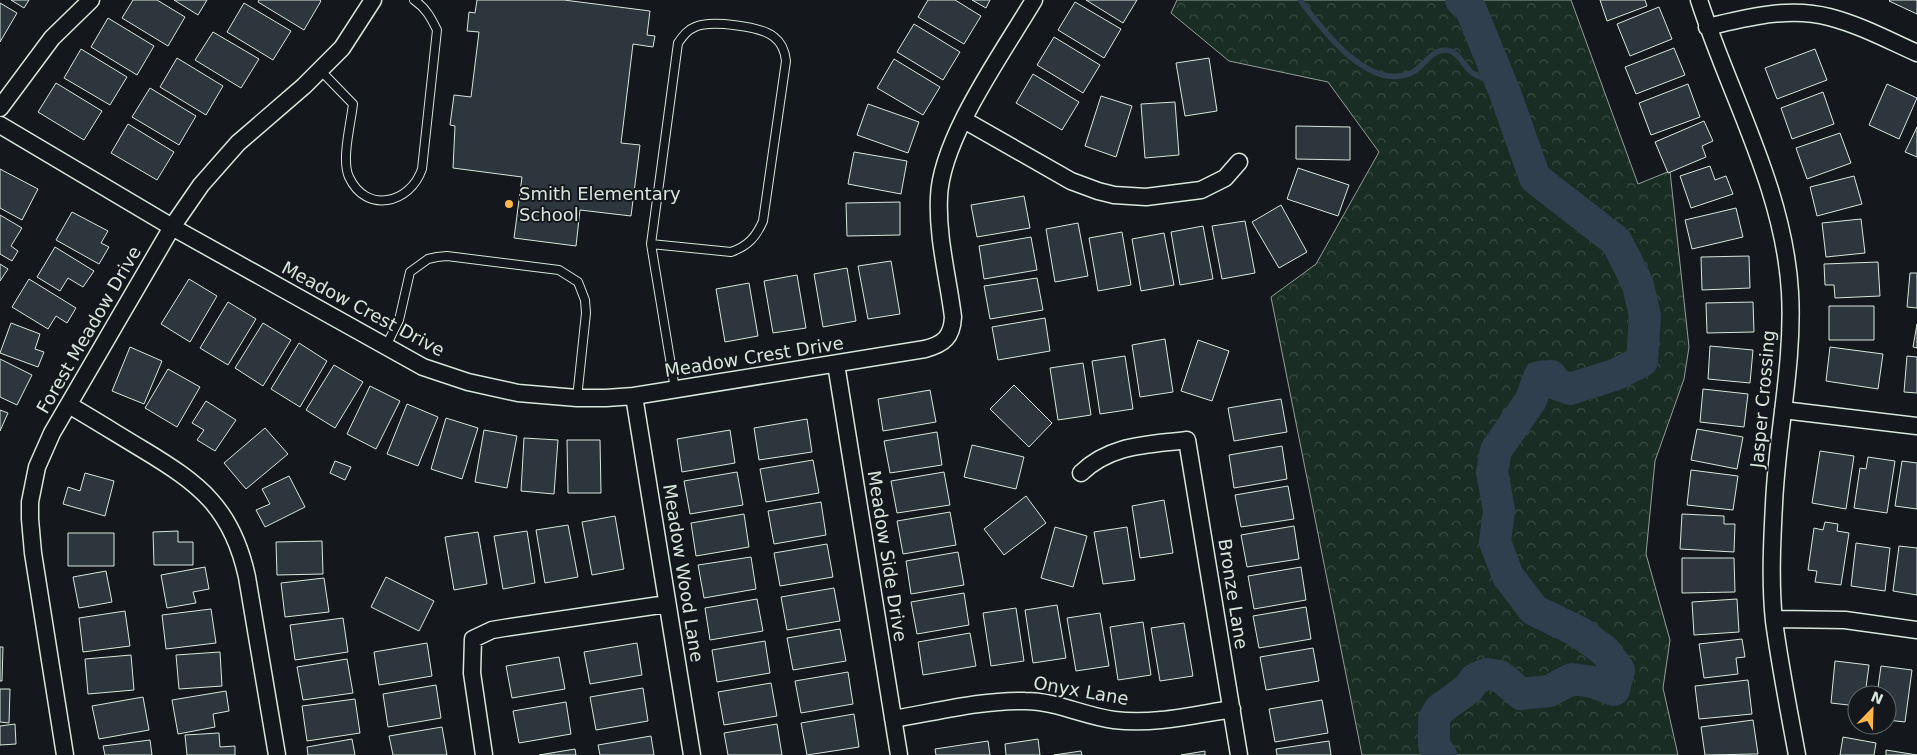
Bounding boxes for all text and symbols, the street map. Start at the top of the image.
place label: Smith Elementary School [519,183,681,225]
marker: Smith Elementary School [503,198,515,210]
street label: Forest Meadow Drive [32,242,145,417]
street label: Meadow Crest Drive [278,257,448,360]
street label: Jasper Crossing [1746,329,1779,470]
street label: Meadow Crest Drive [663,332,845,381]
street label: Meadow Side Drive [864,469,911,643]
street label: Meadow Wood Lane [659,482,708,663]
street label: Bronze Lane [1214,537,1253,651]
street label: Onyx Lane [1032,672,1130,709]
north arrow [1847,685,1897,735]
text: N [1869,688,1886,708]

